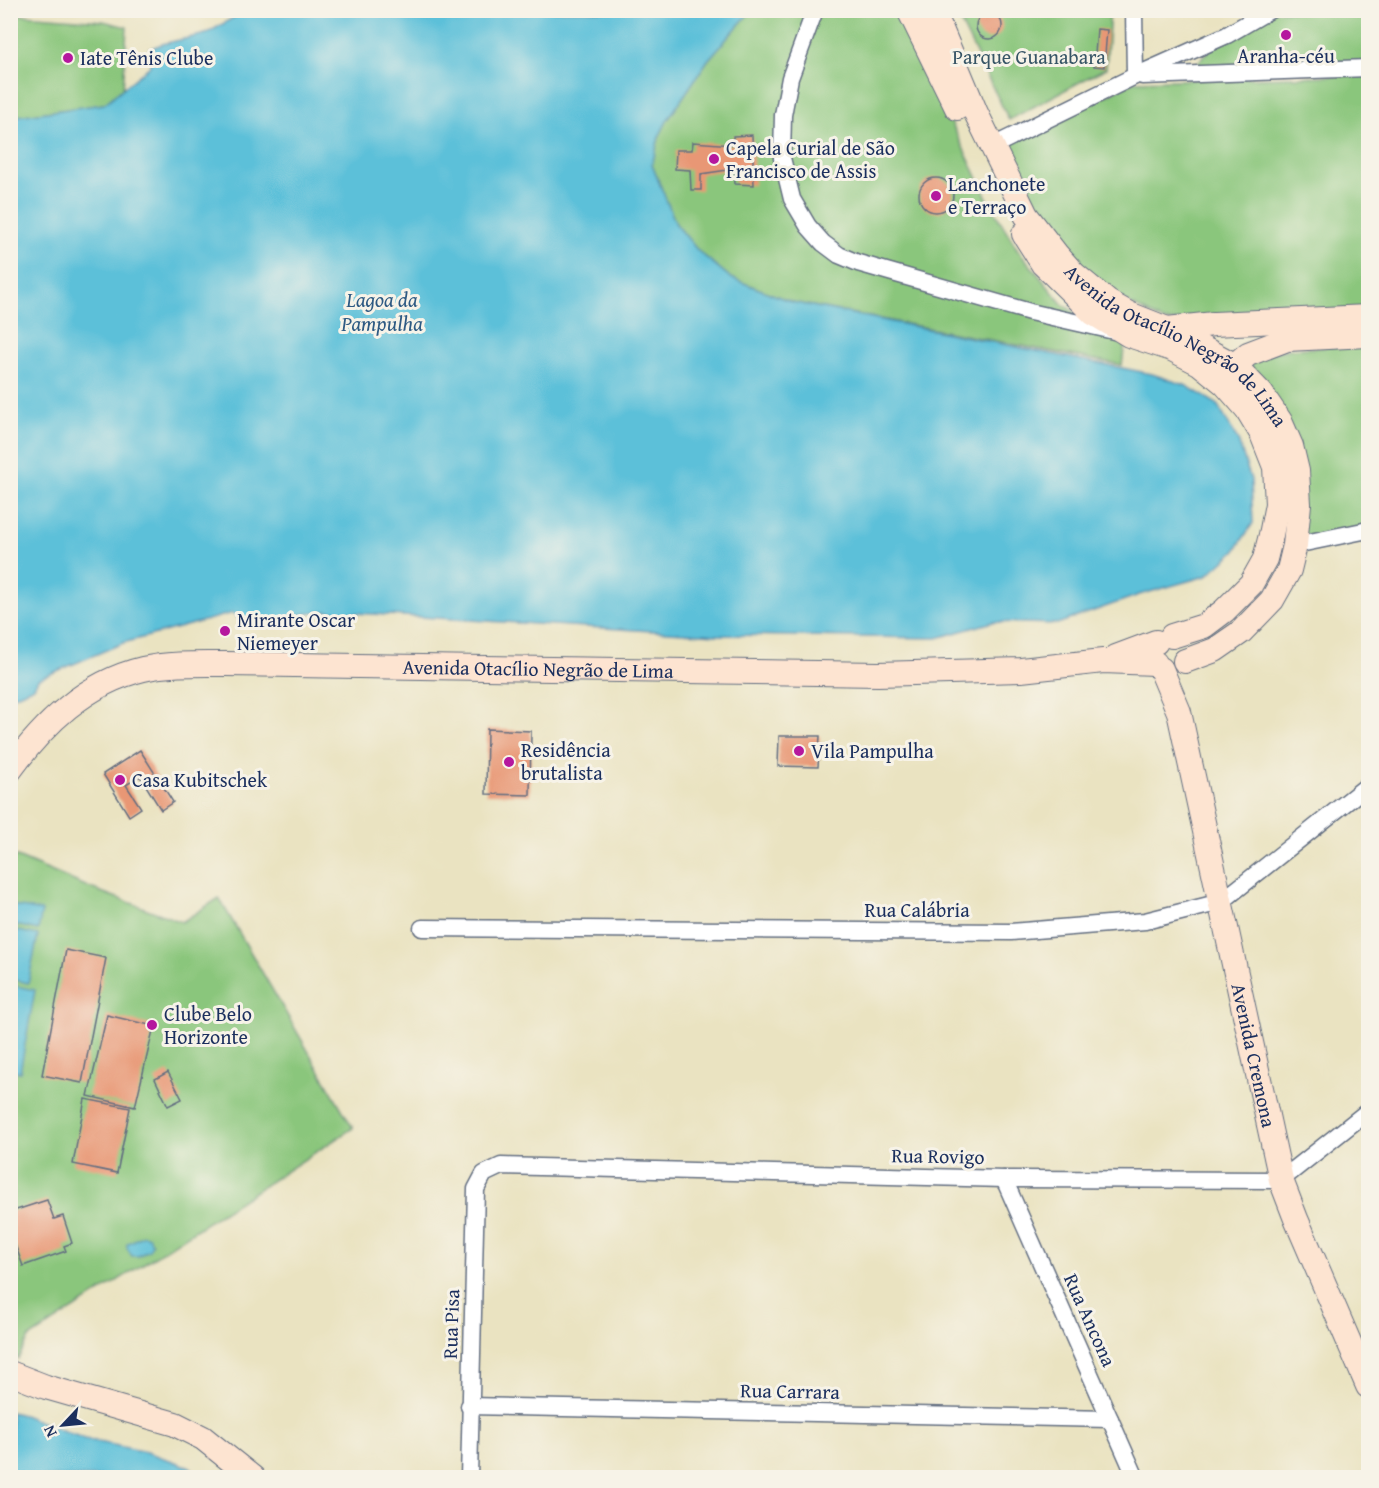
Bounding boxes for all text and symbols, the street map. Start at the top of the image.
marker: Aranha-céu [1279,28,1293,42]
place label: Aranha-céu [1237,41,1335,70]
park label: Parque Guanabara [952,42,1106,71]
place label: Iate Tênis Clube [80,43,213,72]
marker: Iate Tênis Clube [61,51,75,65]
place label: Capela Curial de São Francisco de Assis [726,133,895,185]
marker: Capela Curial de São Francisco de Assis [707,152,721,166]
place label: Lanchonete e Terraço [948,169,1046,221]
marker: Lanchonete e Terraço [929,189,943,203]
street label: Avenida Otacílio Negrão de Lima [1058,257,1295,433]
water label: Lagoa da Pampulha [340,284,423,339]
place label: Mirante Oscar Niemeyer [237,605,355,657]
marker: Mirante Oscar Niemeyer [218,624,232,638]
street label: Avenida Otacílio Negrão de Lima [402,652,674,685]
place label: Residência brutalista [521,735,611,787]
place label: Vila Pampulha [811,736,934,765]
marker: Vila Pampulha [792,744,806,758]
marker: Residência brutalista [502,755,516,769]
place label: Casa Kubitschek [132,765,268,794]
marker: Casa Kubitschek [113,773,127,787]
street label: Rua Calábria [864,895,970,924]
street label: Avenida Cremona [1225,980,1284,1131]
place label: Clube Belo Horizonte [164,999,252,1051]
marker: Clube Belo Horizonte [145,1018,159,1032]
street label: Rua Rovigo [891,1140,985,1171]
street label: Rua Ancona [1057,1269,1124,1372]
street label: Rua Pisa [435,1288,466,1359]
street label: Rua Carrara [740,1375,841,1406]
north arrow [33,1395,93,1455]
text: N [36,1421,63,1442]

